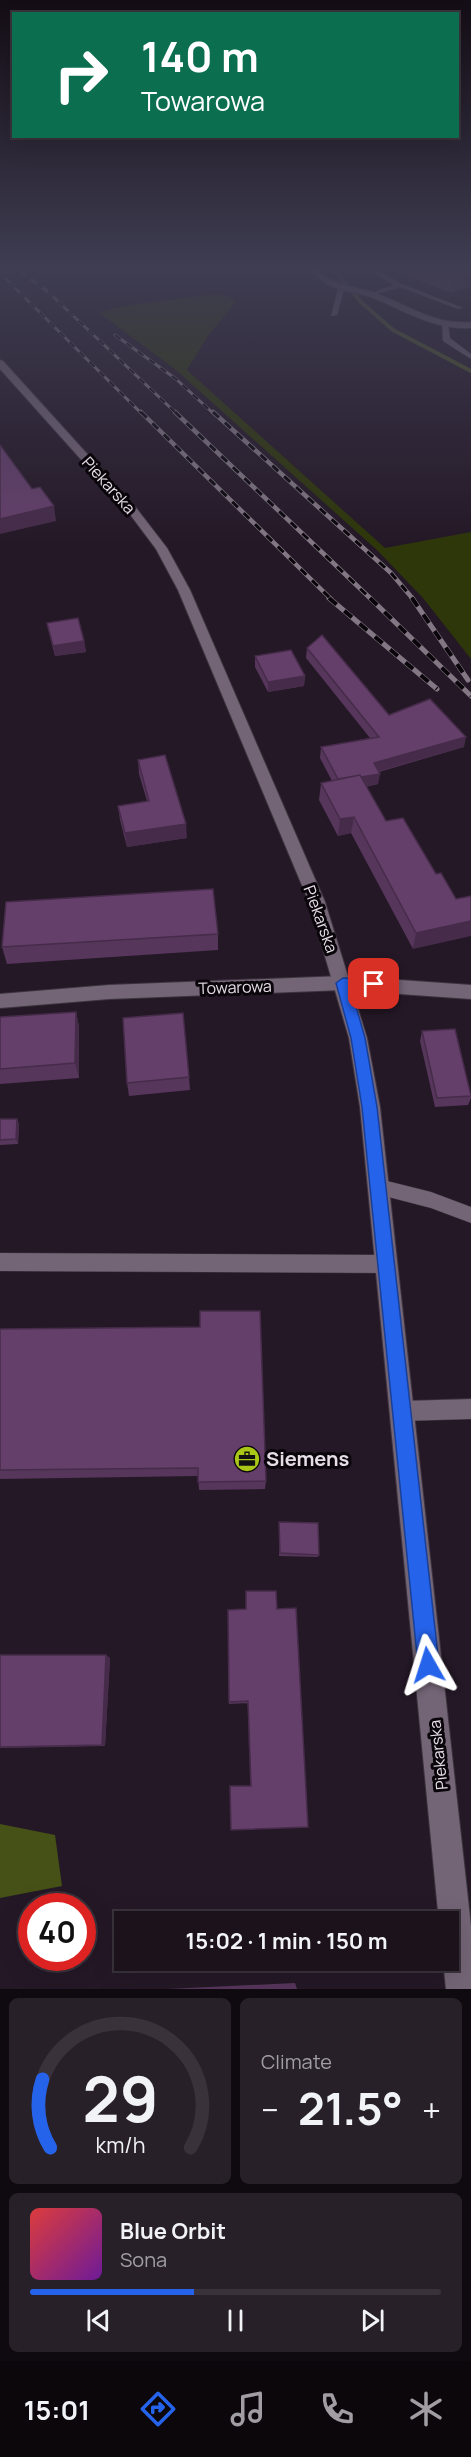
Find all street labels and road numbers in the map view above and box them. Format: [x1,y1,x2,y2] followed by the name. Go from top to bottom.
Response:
[77,452,141,518] street label: Piekarska
[299,882,343,956] street label: Piekarska
[198,975,272,999] street label: Towarowa
[423,1719,453,1791] street label: Piekarska

